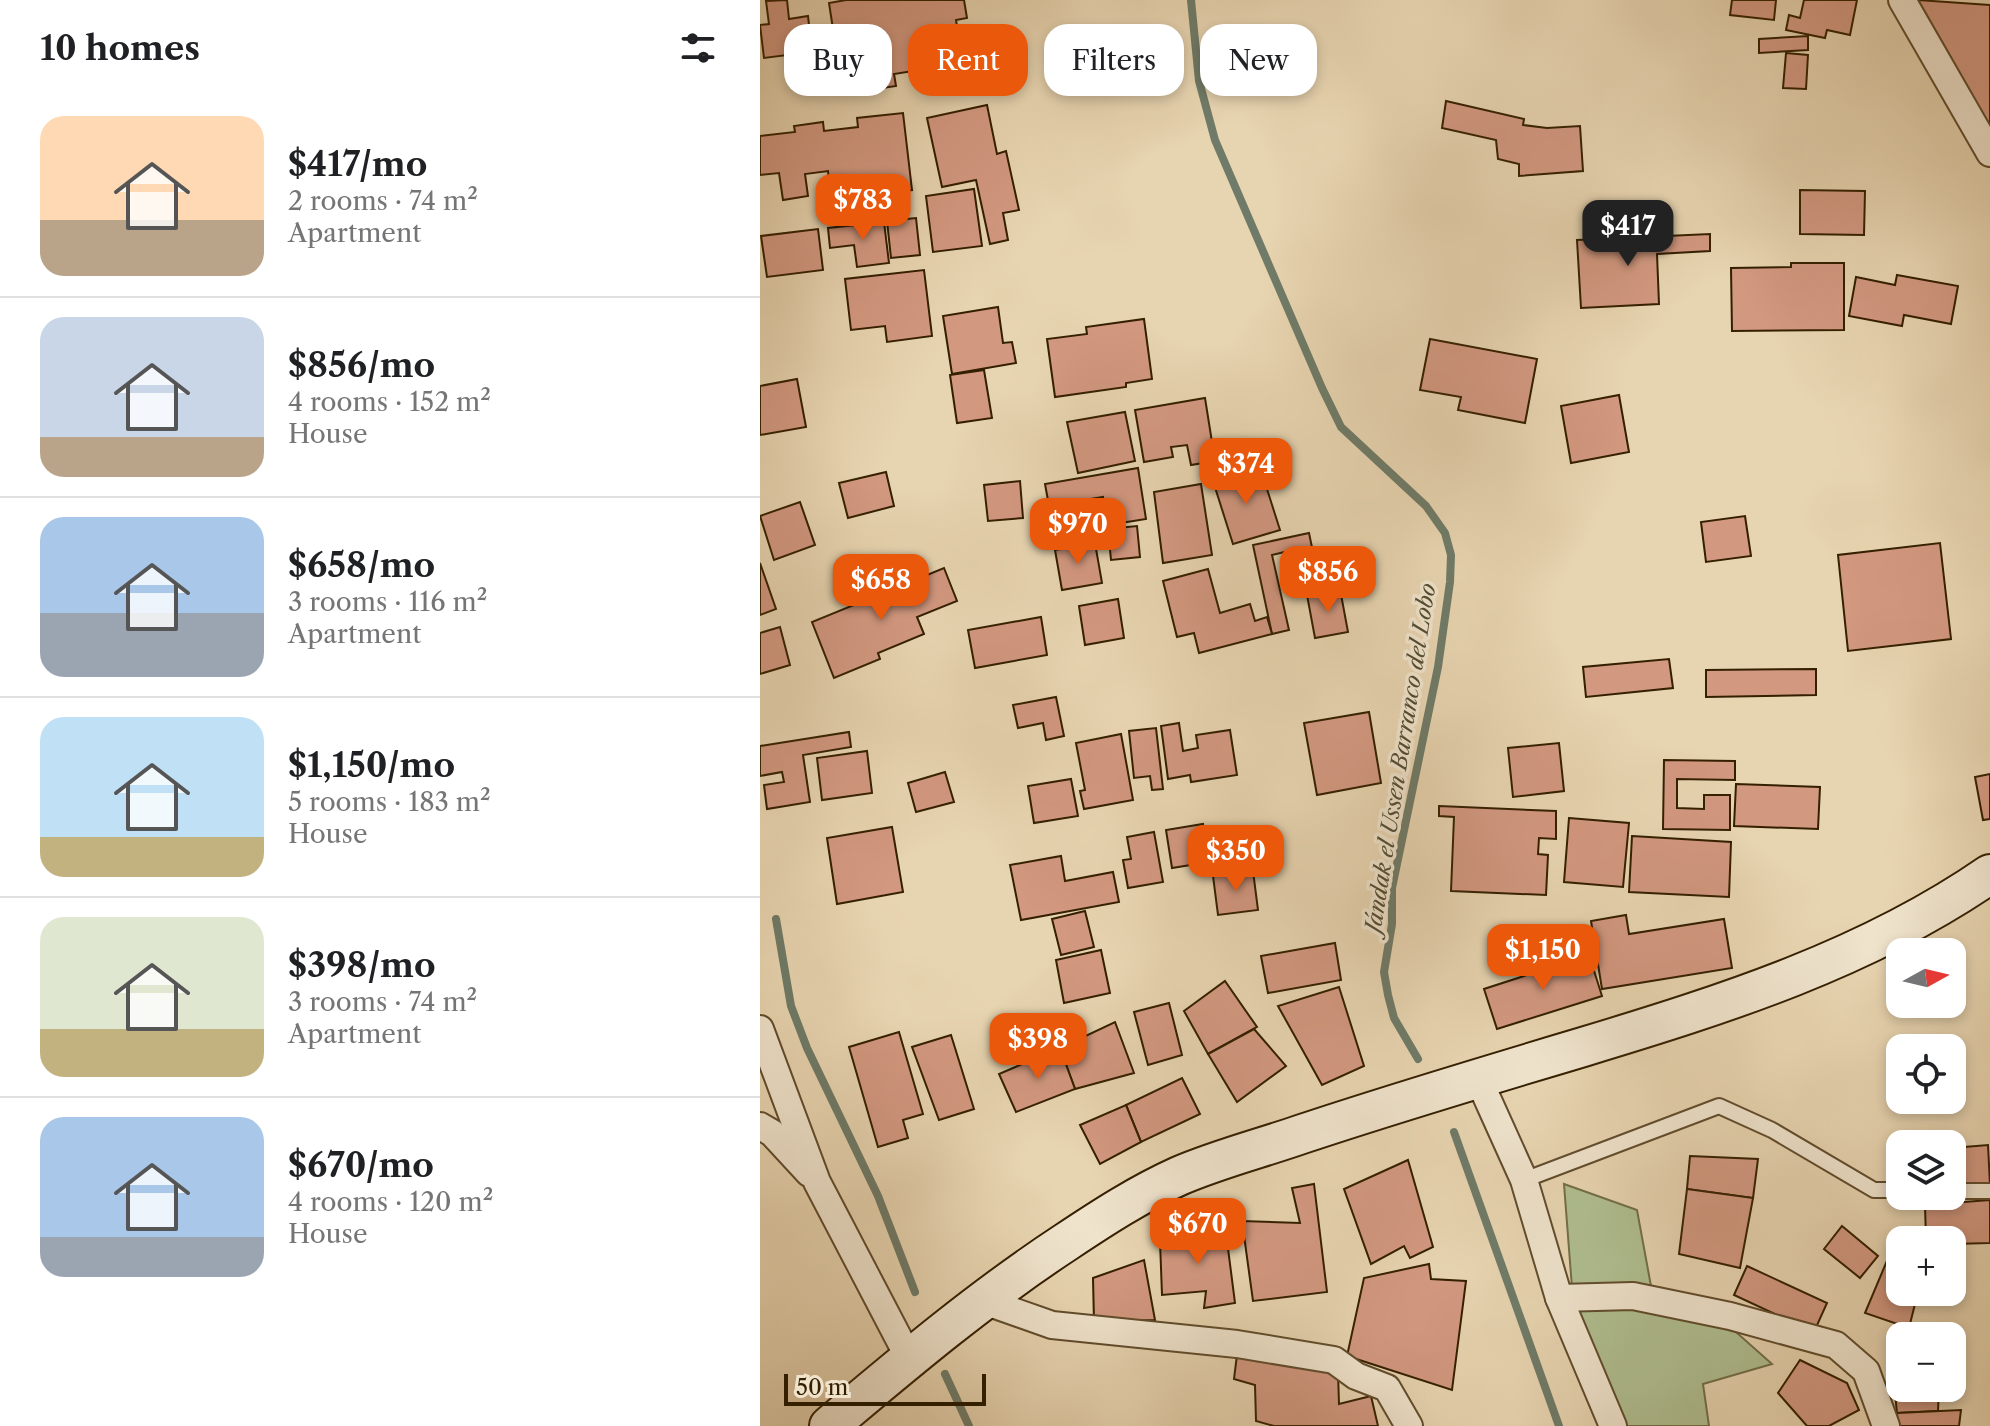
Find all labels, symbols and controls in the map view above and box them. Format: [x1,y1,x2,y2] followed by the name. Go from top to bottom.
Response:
[784,24,892,96] chip: Buy
[908,24,1028,96] chip: Rent
[1044,24,1184,96] chip: Filters
[1200,24,1317,96] chip: New
[676,26,720,70] icon: filters
[40,27,200,69] text: 10 homes
[288,143,427,185] text: $417/mo
[104,148,200,244] icon: home
[816,174,910,242] pin: $783
[834,184,892,216] text: $783
[288,185,478,217] text: 2 rooms · 74 m²
[1581,200,1675,268] pin: $417
[1600,210,1656,242] text: $417
[288,217,421,249] text: Apartment
[288,344,435,386] text: $856/mo
[104,349,200,445] icon: home
[288,386,491,418] text: 4 rooms · 152 m²
[288,418,368,450] text: House
[1199,438,1293,506] pin: $374
[1217,448,1275,480] text: $374
[1031,498,1125,566] pin: $970
[1048,508,1108,540] text: $970
[288,544,435,586] text: $658/mo
[1281,546,1375,614] pin: $856
[104,549,200,645] icon: home
[834,554,928,622] pin: $658
[1298,556,1358,588] text: $856
[851,564,911,596] text: $658
[1359,581,1441,941] water label: Jándak el Ussen Barranco del Lobo
[288,586,487,618] text: 3 rooms · 116 m²
[288,618,421,650] text: Apartment
[288,744,455,786] text: $1,150/mo
[104,749,200,845] icon: home
[288,786,491,818] text: 5 rooms · 183 m²
[288,818,368,850] text: House
[1189,825,1283,893] pin: $350
[1206,835,1266,867] text: $350
[1478,924,1608,992] pin: $1,150
[1505,934,1581,966] text: $1,150
[1886,938,1966,1018] north arrow
[1886,938,1966,1402] map controls
[288,944,436,986] text: $398/mo
[104,949,200,1045] icon: home
[288,986,477,1018] text: 3 rooms · 74 m²
[991,1013,1085,1081] pin: $398
[288,1018,421,1050] text: Apartment
[1008,1023,1068,1055] text: $398
[1886,1034,1966,1114] button: locate
[1886,1130,1966,1210] button: layers
[288,1144,434,1186] text: $670/mo
[104,1149,200,1245] icon: home
[288,1186,493,1218] text: 4 rooms · 120 m²
[1151,1198,1245,1266] pin: $670
[1168,1208,1228,1240] text: $670
[288,1218,368,1250] text: House
[1886,1226,1966,1306] button: +
[1886,1322,1966,1402] button: −
[784,1370,986,1406] scale bar
[796,1374,848,1401] text: 50 m

